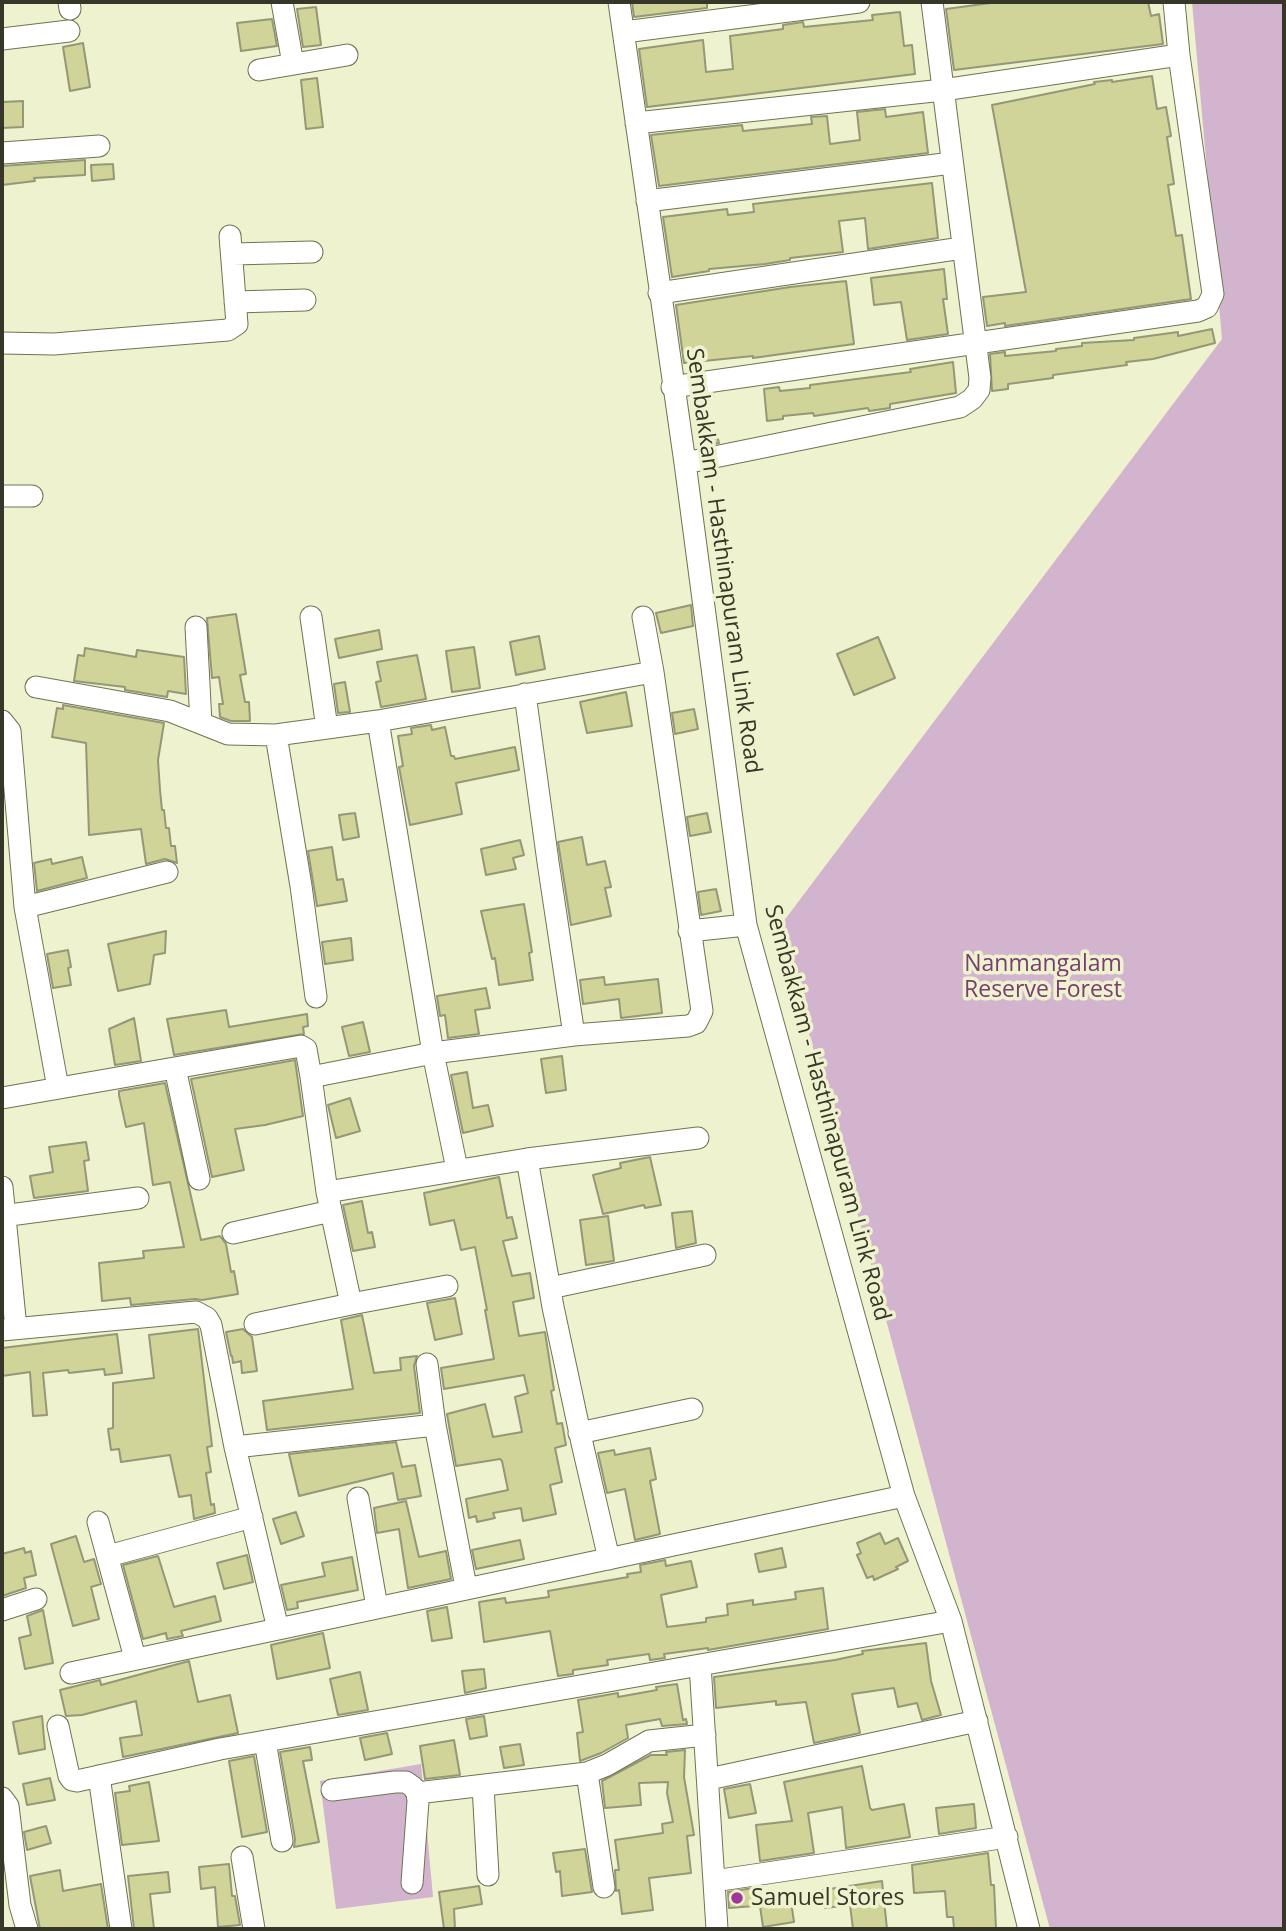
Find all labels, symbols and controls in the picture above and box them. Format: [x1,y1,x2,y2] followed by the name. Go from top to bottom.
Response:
[679,346,767,776] street label: Sembakkam - Hasthinapuram Link Road
[758,902,896,1324] street label: Sembakkam - Hasthinapuram Link Road
[964,950,1122,1004] park label: Nanmangalam Reserve Forest
[751,1884,904,1912] place label: Samuel Stores
[729,1890,745,1906] marker: Samuel Stores

